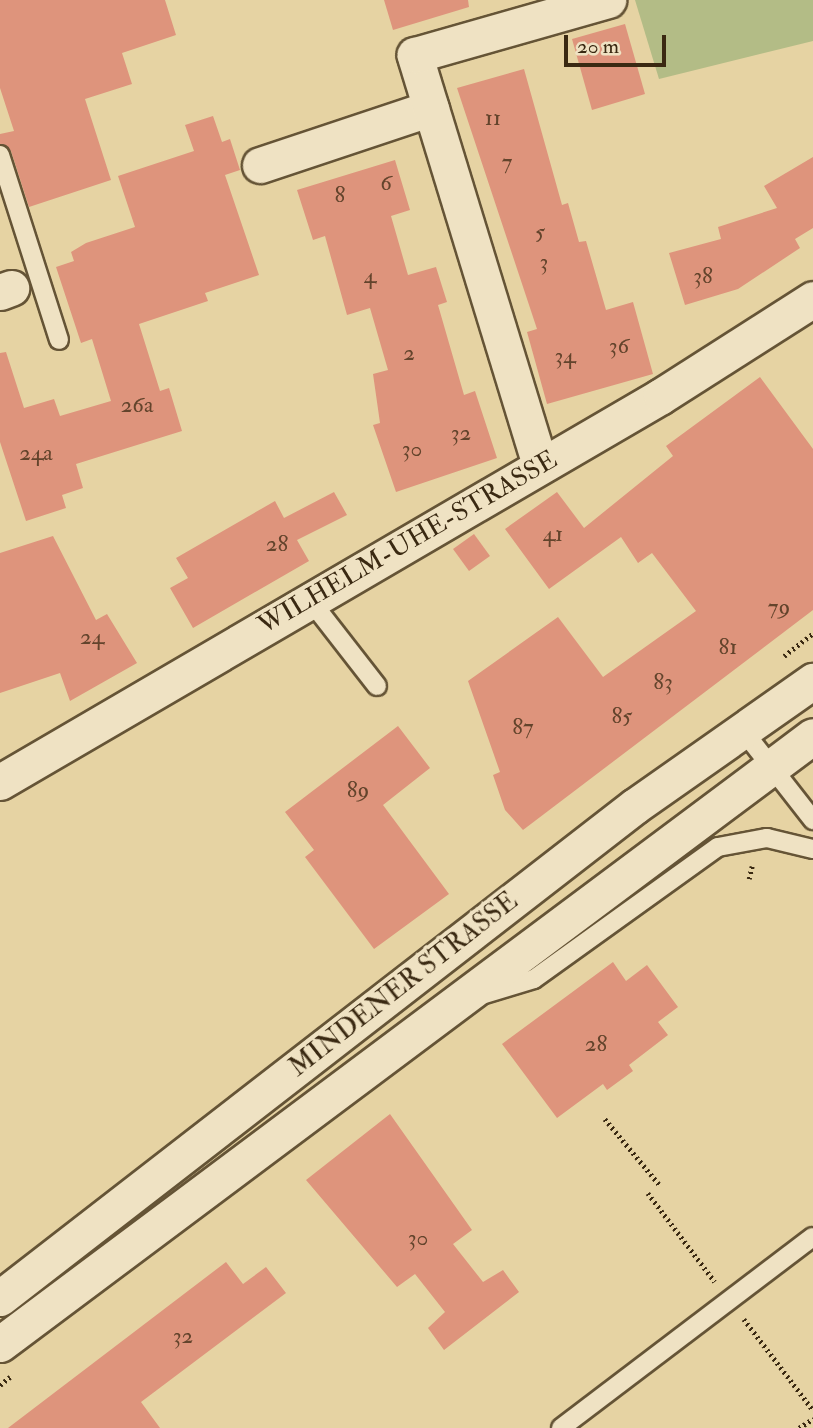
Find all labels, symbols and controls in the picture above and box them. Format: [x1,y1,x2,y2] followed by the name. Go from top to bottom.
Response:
[568,21,670,65] scale bar
[577,33,619,60] text: 20 m
[485,104,501,132] house number: 11
[502,148,512,176] house number: 7
[380,169,392,197] house number: 6
[335,181,345,209] house number: 8
[535,218,545,246] house number: 5
[540,248,548,276] house number: 3
[364,262,376,290] house number: 4
[693,262,713,290] house number: 38
[609,332,629,360] house number: 36
[403,339,415,367] house number: 2
[554,342,576,370] house number: 34
[121,391,153,419] house number: 26a
[451,419,471,447] house number: 32
[402,435,422,463] house number: 30
[19,439,53,467] house number: 24a
[253,444,563,642] street label: WILHELM-UHE-STRASSE
[543,520,563,548] house number: 41
[266,530,288,558] house number: 28
[768,593,790,621] house number: 79
[80,623,104,651] house number: 24
[718,633,738,661] house number: 81
[653,668,673,696] house number: 83
[612,702,632,730] house number: 85
[512,713,534,741] house number: 87
[347,776,369,804] house number: 89
[284,886,524,1084] street label: MINDENER STRASSE
[585,1030,607,1058] house number: 28
[408,1224,428,1252] house number: 30
[173,1322,193,1350] house number: 32

